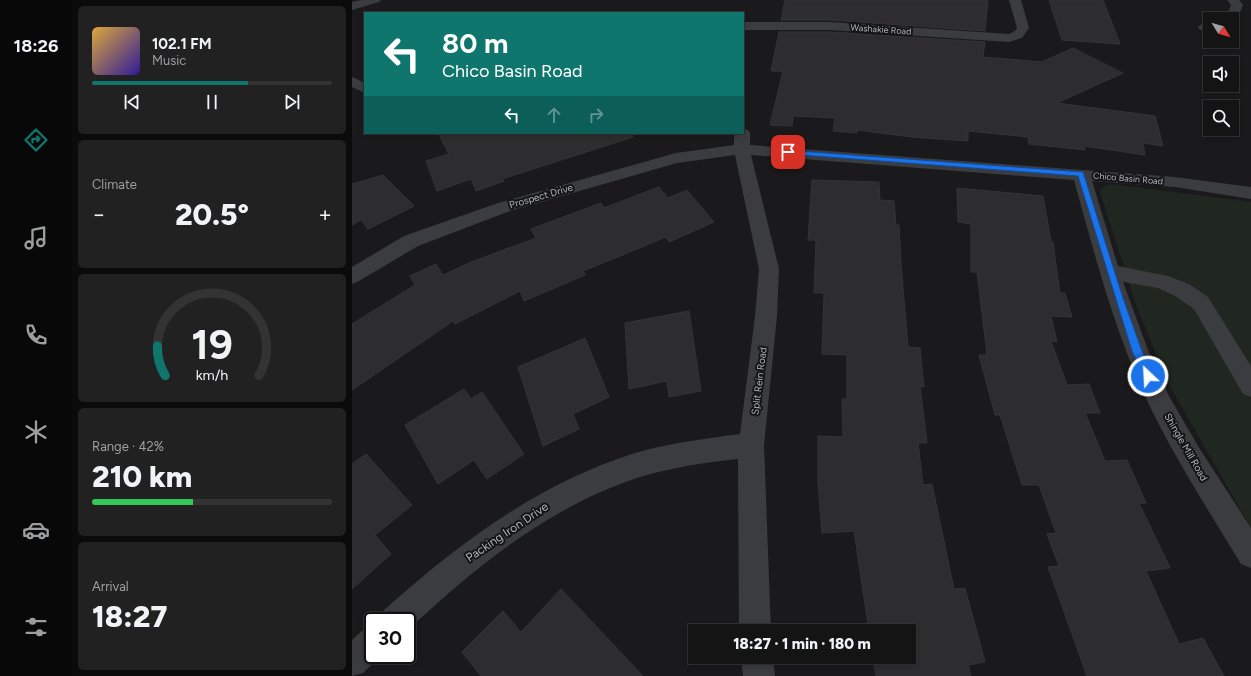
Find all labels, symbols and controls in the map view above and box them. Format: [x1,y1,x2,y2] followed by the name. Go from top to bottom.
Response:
[1203,12,1239,48] north arrow
[1203,12,1239,136] map controls
[850,21,912,37] street label: Washakie Road
[442,26,508,60] text: 80 m
[376,28,428,80] icon: left
[14,35,58,57] text: 18:26
[152,35,212,53] text: 102.1 FM
[152,53,186,68] text: Music
[1203,56,1239,92] button: sound
[442,60,583,82] text: Chico Basin Road
[121,91,143,113] icon: previous
[201,91,223,113] icon: pause
[281,91,303,113] icon: next
[1203,100,1239,136] button: search
[501,104,523,126] icon: left
[543,104,565,126] icon: ahead
[585,104,607,126] icon: right
[22,126,50,154] icon: directions
[771,135,805,169] pin
[777,141,799,163] icon: arrive
[1093,169,1163,187] street label: Chico Basin Road
[92,177,137,192] text: Climate
[508,181,575,211] street label: Prospect Drive
[175,196,249,233] text: 20.5°
[92,201,106,228] text: −
[318,201,332,228] text: +
[22,224,50,252] icon: music
[191,319,233,369] text: 19
[22,321,50,349] icon: phone
[748,346,770,416] street label: Split Rein Road
[1127,355,1169,397] position arrow
[196,366,228,384] text: km/h
[1161,411,1211,483] street label: Shingle Mill Road
[22,418,50,446] icon: climate
[92,439,164,454] text: Range · 42%
[92,458,192,495] text: 210 km
[463,499,551,565] street label: Packing Iron Drive
[22,516,50,544] icon: car
[92,579,129,594] text: Arrival
[92,598,167,635] text: 18:27
[364,612,416,664] speed limit sign: 30
[22,613,50,641] icon: filters
[733,635,871,653] text: 18:27 · 1 min · 180 m

